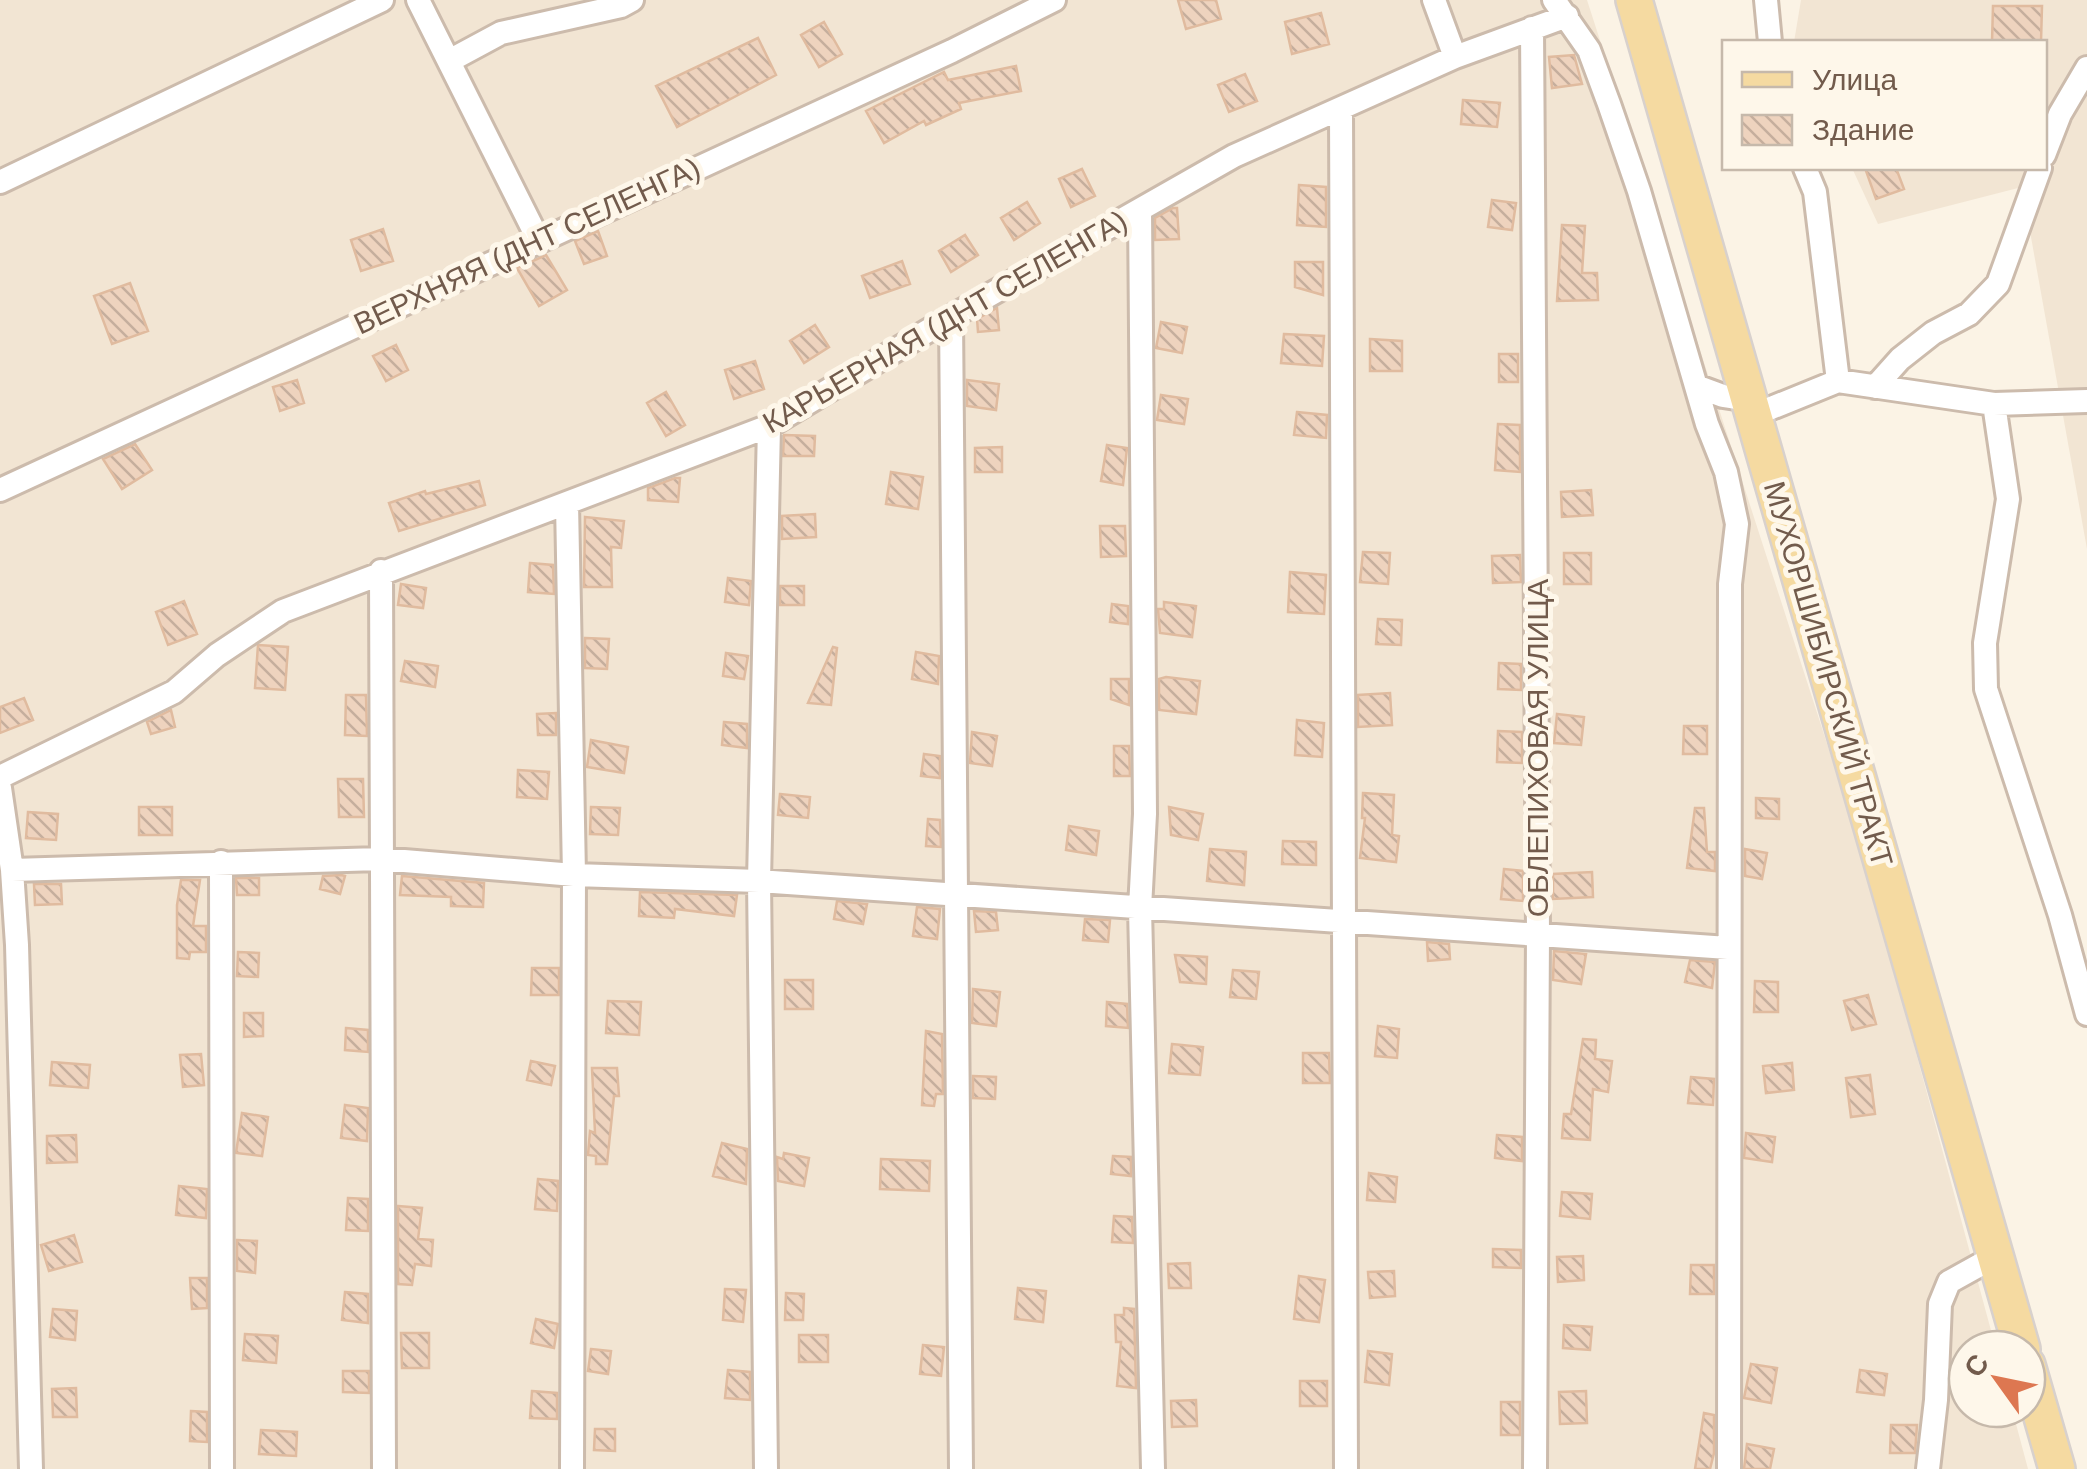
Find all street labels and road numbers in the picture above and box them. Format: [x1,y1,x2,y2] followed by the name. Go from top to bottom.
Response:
[349,151,705,340] street label: ВЕРХНЯЯ (ДНТ СЕЛЕНГА)
[757,204,1133,440] street label: КАРЬЕРНАЯ (ДНТ СЕЛЕНГА)
[1758,477,1899,870] street label: МУХОРШИБИРСКИЙ ТРАКТ
[1521,579,1554,917] street label: ОБЛЕПИХОВАЯ УЛИЦА

